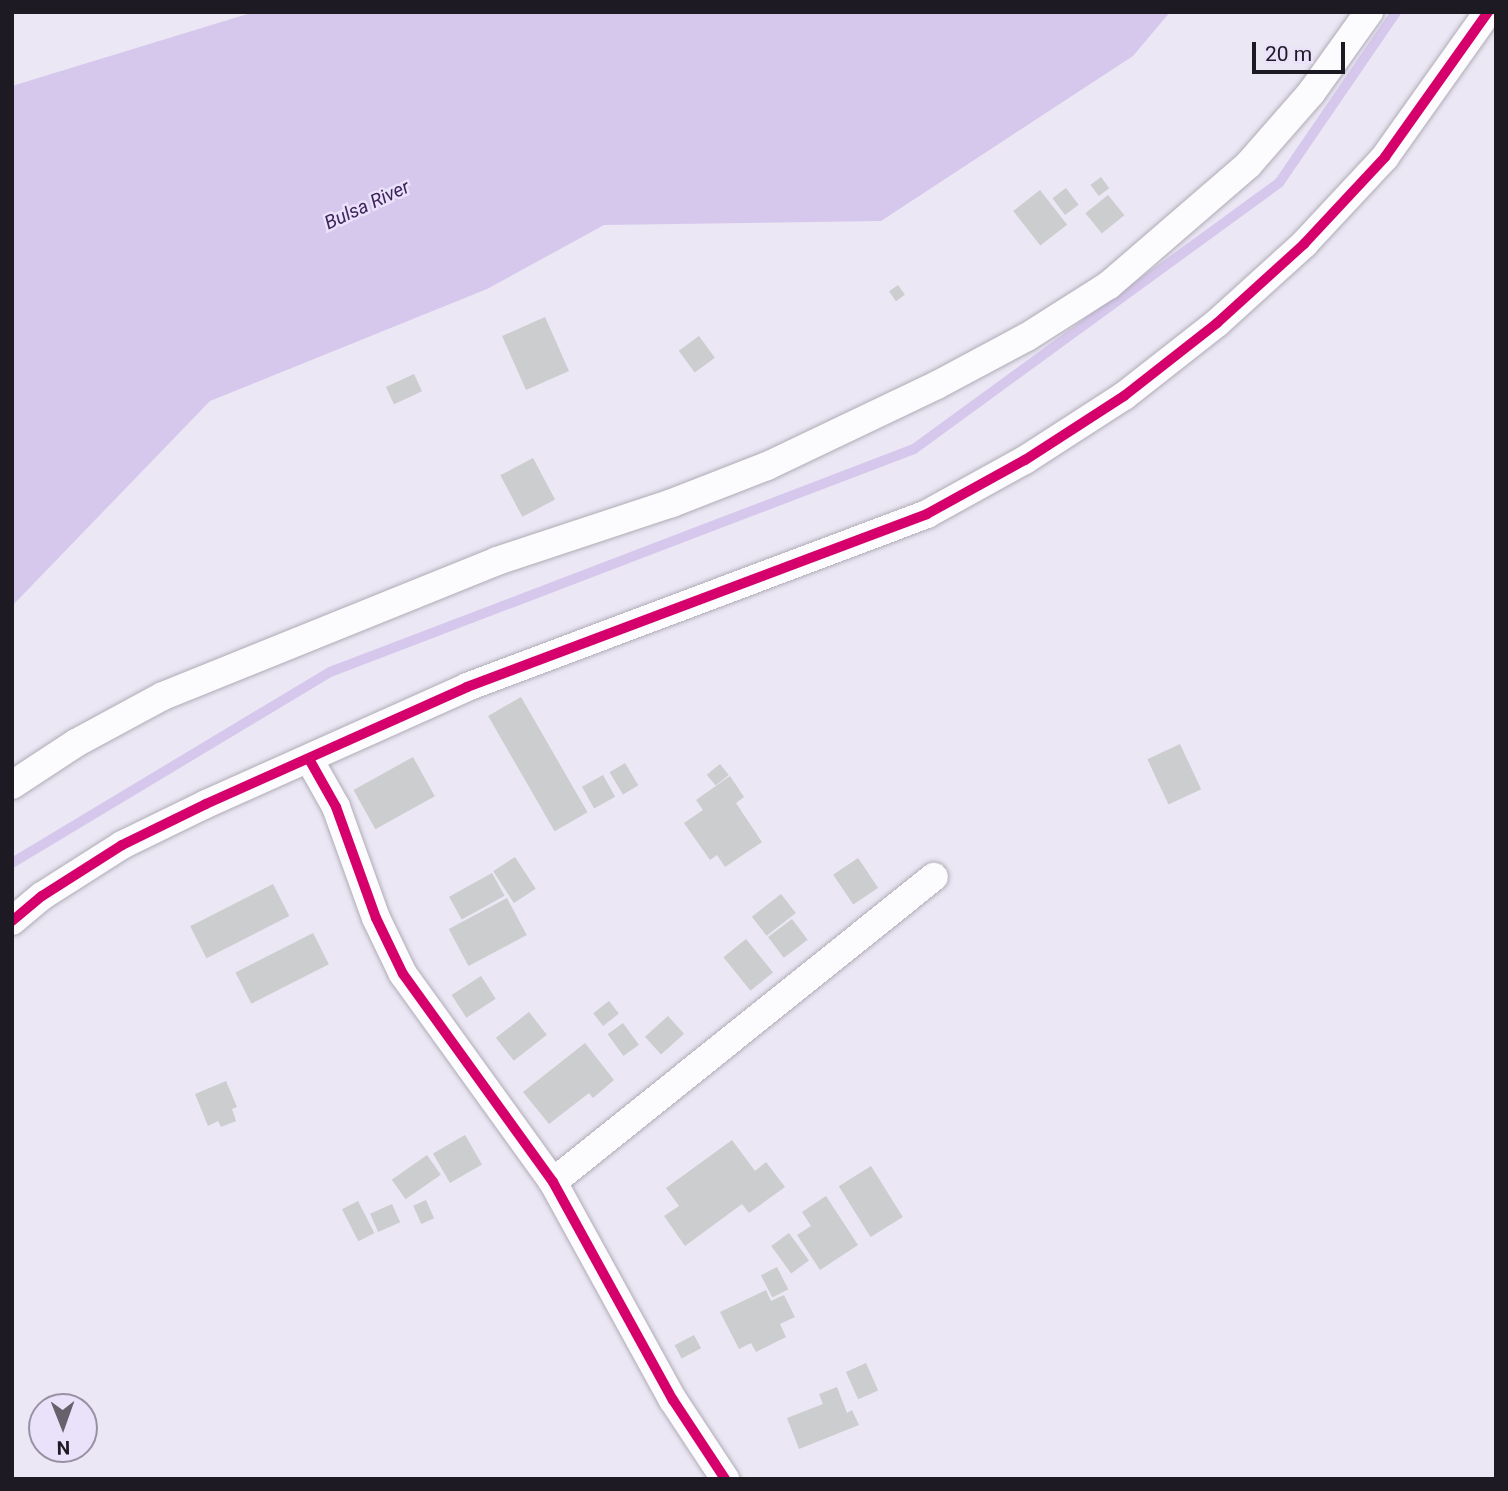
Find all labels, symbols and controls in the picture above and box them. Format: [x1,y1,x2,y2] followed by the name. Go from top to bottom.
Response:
[1256,28,1349,72] scale bar
[1265,42,1312,66] text: 20 m
[321,175,413,235] water label: Bulsa River
[28,1393,98,1463] north arrow
[56,1436,70,1459] text: N

